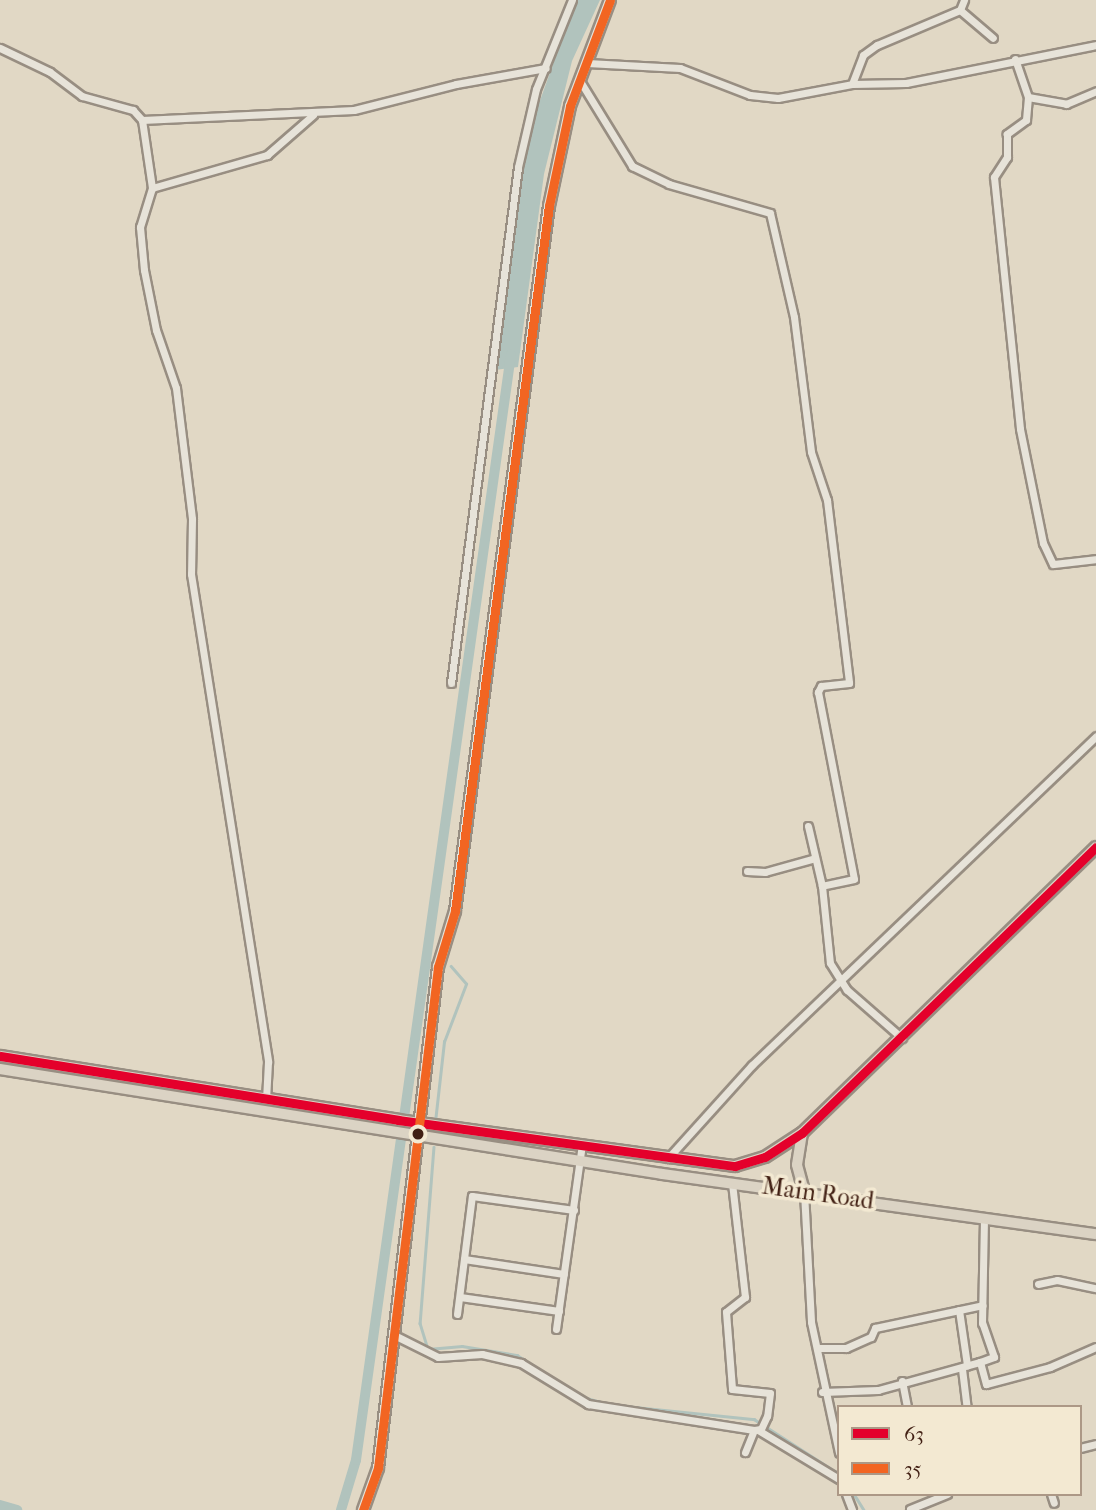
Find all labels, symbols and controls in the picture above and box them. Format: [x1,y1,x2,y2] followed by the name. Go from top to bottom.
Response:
[411,1127,425,1141] unlabelled marker
[760,1172,876,1216] street label: Main Road
[837,1405,1082,1496] legend
[904,1422,924,1446] text: 63
[904,1457,922,1481] text: 35

